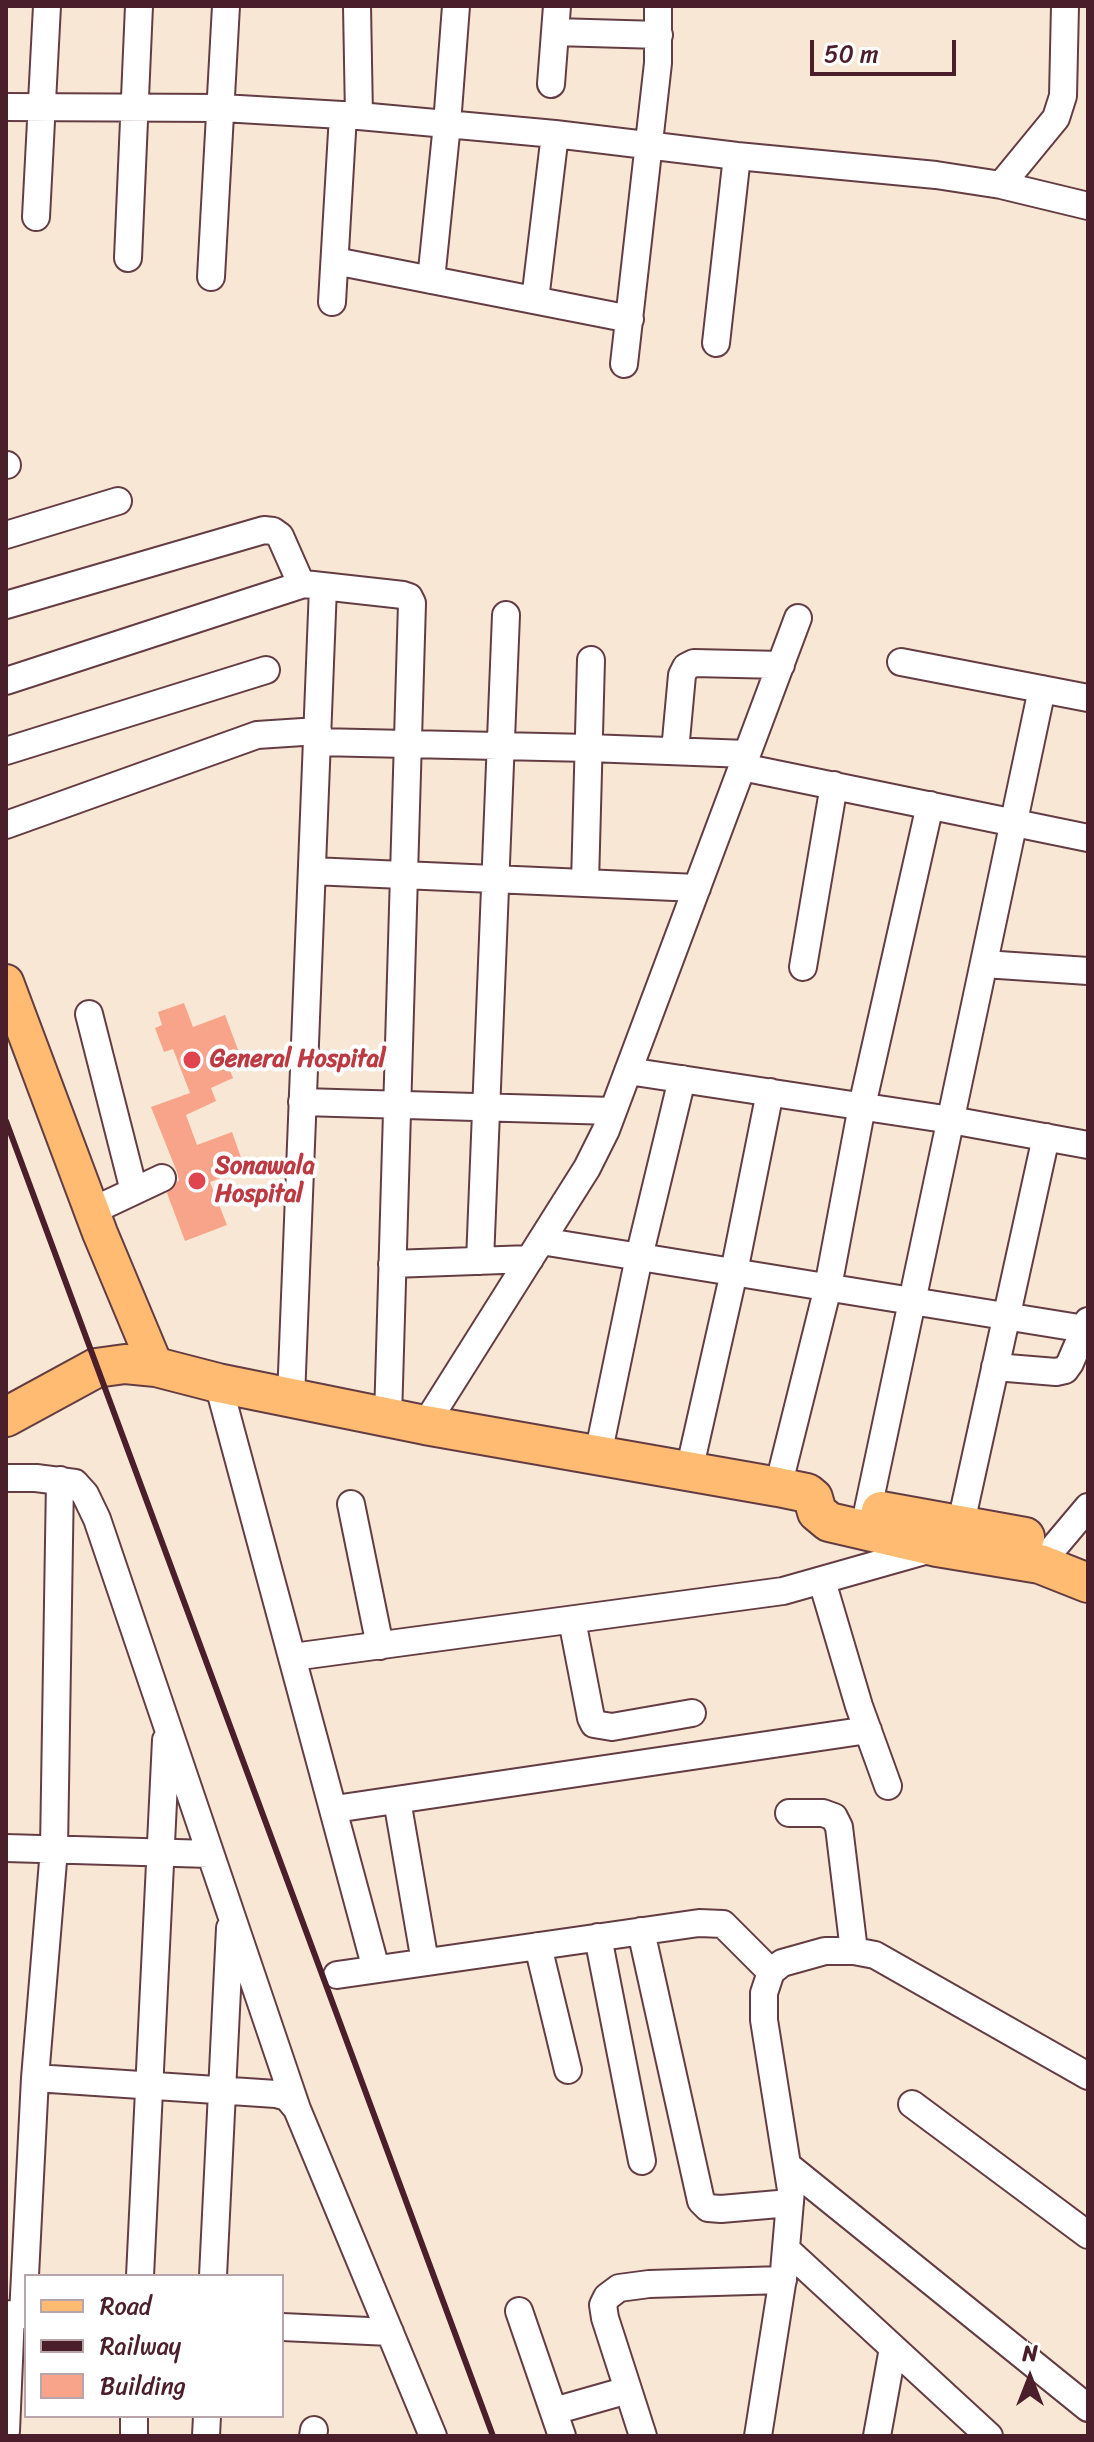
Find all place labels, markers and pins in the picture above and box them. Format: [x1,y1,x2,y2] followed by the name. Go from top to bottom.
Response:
[210,1046,386,1074] place label: General Hospital
[181,1049,203,1071] marker: General Hospital
[215,1153,315,1209] place label: Sonawala Hospital
[186,1170,208,1192] marker: Sonawala Hospital

